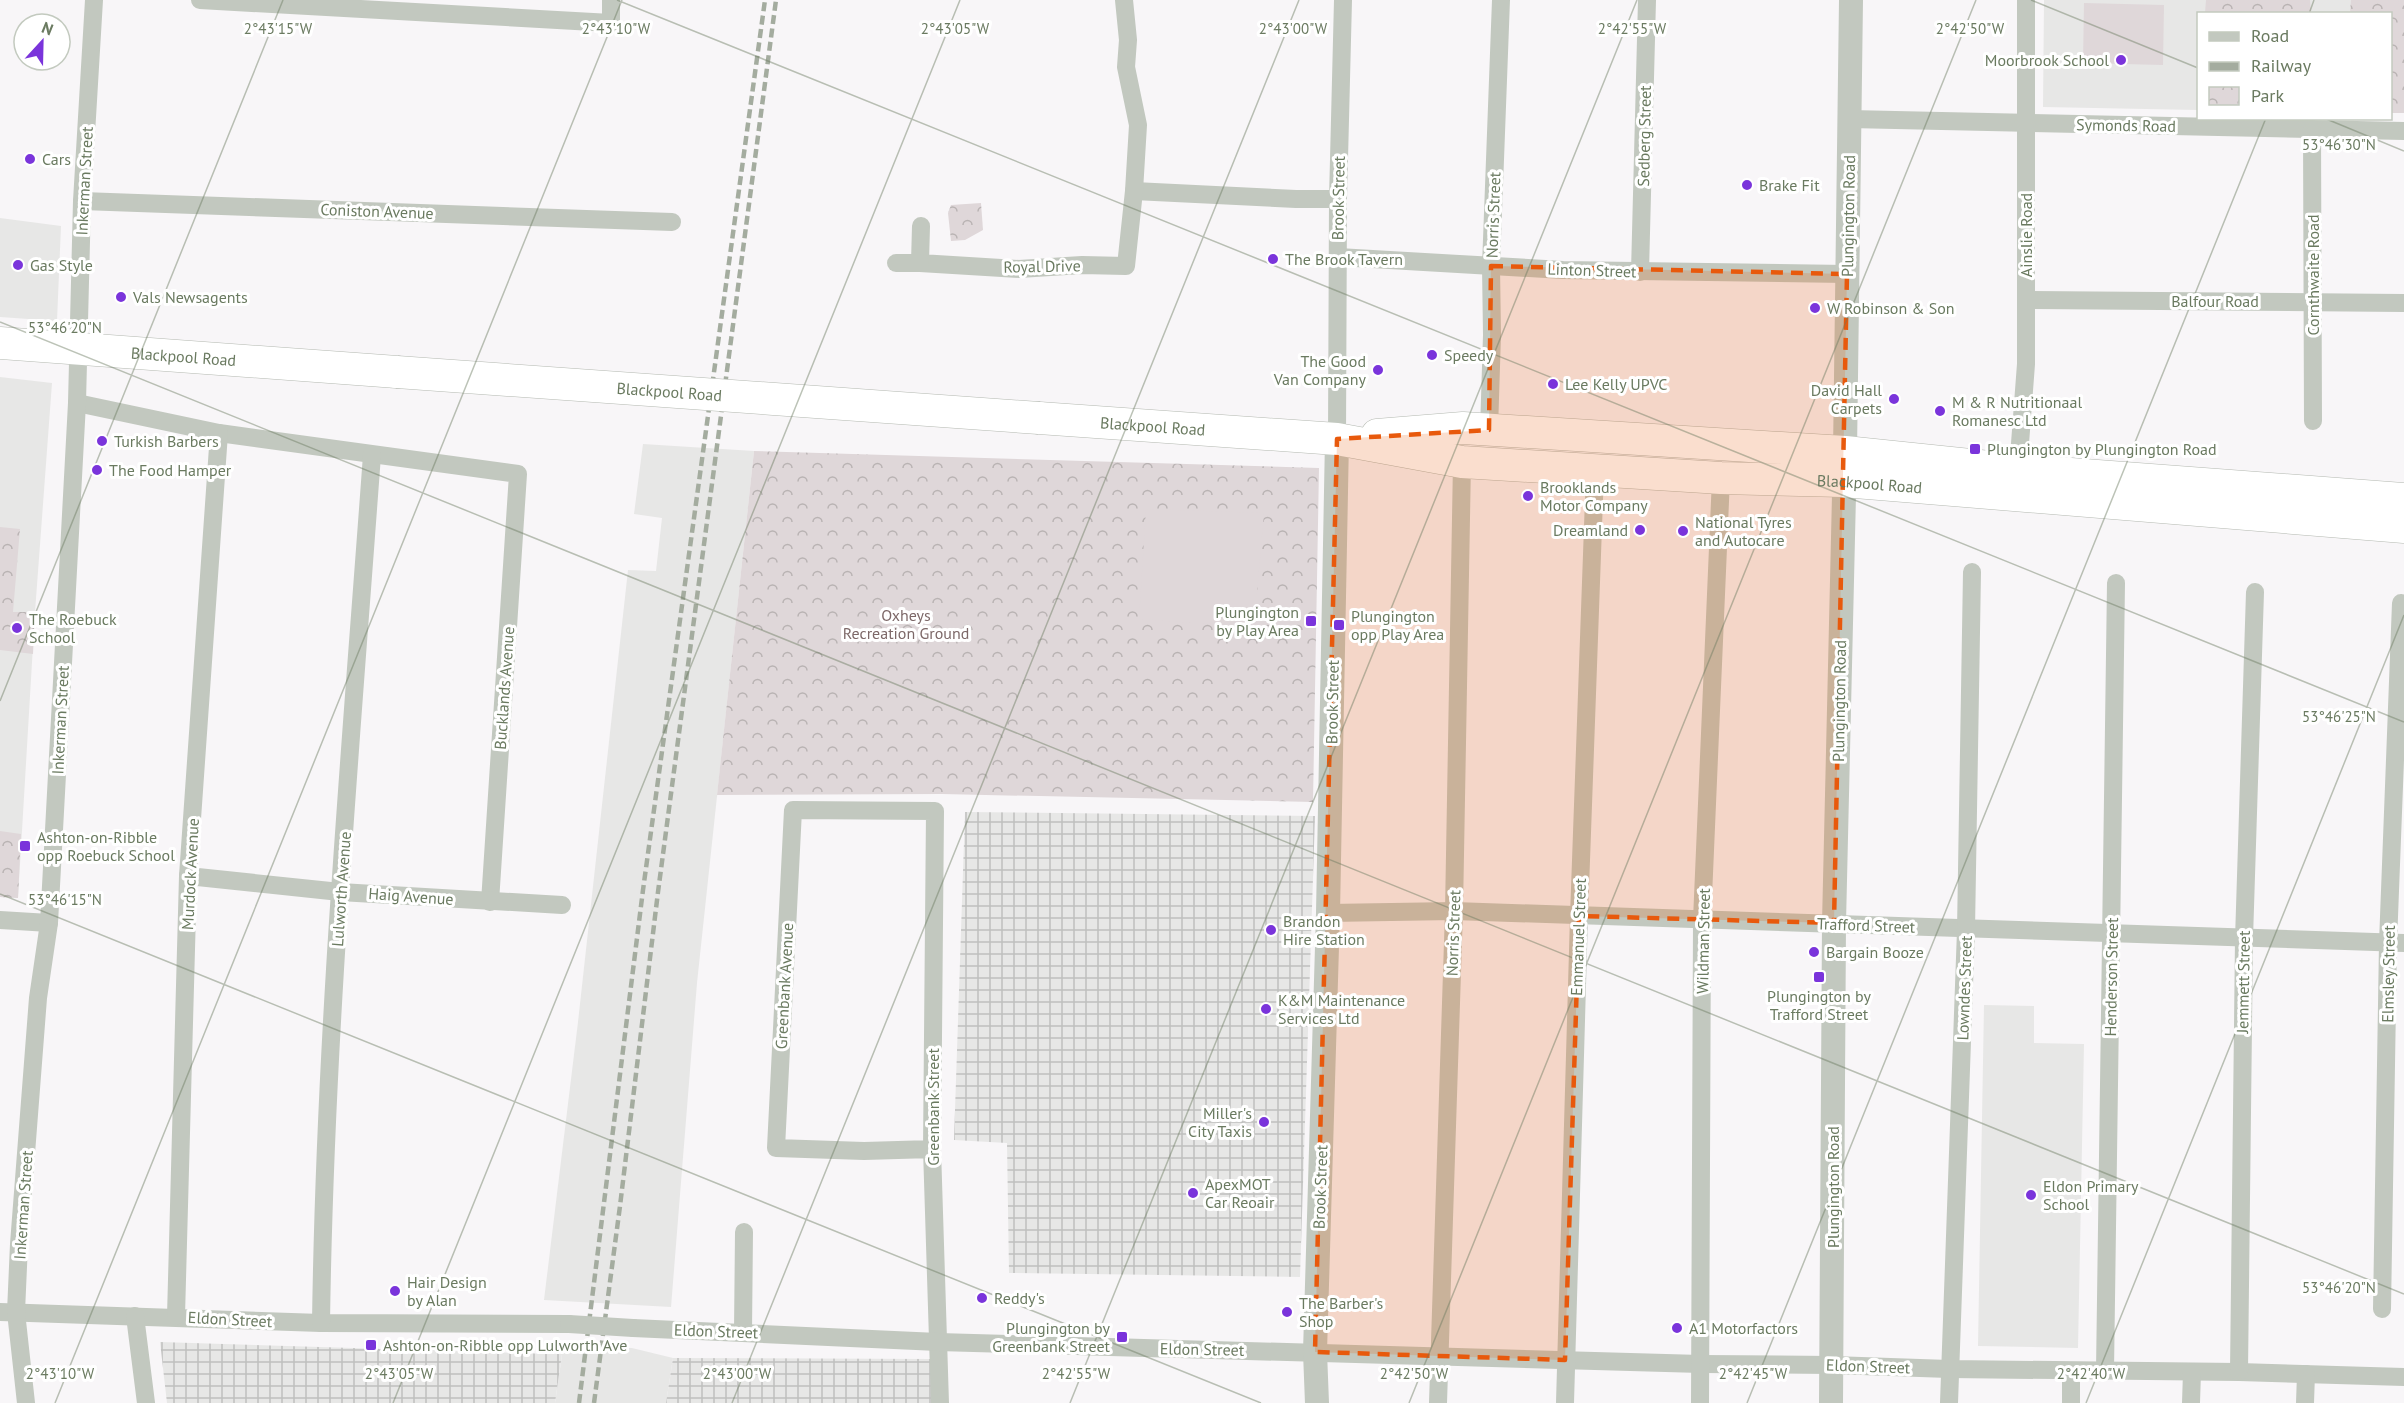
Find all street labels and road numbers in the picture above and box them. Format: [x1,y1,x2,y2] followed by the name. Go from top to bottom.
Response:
[1633,85,1655,187] street label: Sedberg Street
[2076,114,2176,136] street label: Symonds Road
[71,125,97,236] street label: Inkerman Street
[1327,155,1349,240] street label: Brook Street
[1837,155,1859,277] street label: Plungington Road
[1481,171,1505,259] street label: Norris Street
[2016,193,2036,277] street label: Ainslie Road
[320,199,434,223] street label: Coniston Avenue
[2303,214,2323,336] street label: Cornthwaite Road
[1003,255,1081,277] street label: Royal Drive
[1547,258,1637,282] street label: Linton Street
[2171,291,2259,311] street label: Balfour Road
[130,343,237,370] street label: Blackpool Road
[616,378,723,405] street label: Blackpool Road
[1099,412,1206,440] street label: Blackpool Road
[1817,470,1923,497] street label: Blackpool Road
[490,626,518,750] street label: Bucklands Avenue
[1828,640,1850,762] street label: Plungington Road
[1321,659,1343,744] street label: Brook Street
[47,664,73,775] street label: Inkerman Street
[177,818,203,930] street label: Murdock Avenue
[327,831,355,947] street label: Lulworth Avenue
[1566,877,1590,996] street label: Emmanuel Street
[368,883,454,909] street label: Haig Avenue
[1692,887,1714,994] street label: Wildman Street
[1441,889,1465,977] street label: Norris Street
[1816,913,1916,937] street label: Trafford Street
[2100,917,2122,1037] street label: Henderson Street
[771,922,797,1050] street label: Greenbank Avenue
[2377,925,2399,1023] street label: Elmsley Street
[2232,930,2254,1035] street label: Jemmett Street
[1952,935,1976,1041] street label: Lowndes Street
[923,1048,943,1166] street label: Greenbank Street
[1823,1126,1843,1248] street label: Plungington Road
[1309,1144,1331,1229] street label: Brook Street
[9,1149,37,1260] street label: Inkerman Street
[187,1307,273,1331] street label: Eldon Street
[674,1320,759,1342] street label: Eldon Street
[1160,1338,1245,1360] street label: Eldon Street
[1826,1355,1911,1377] street label: Eldon Street

